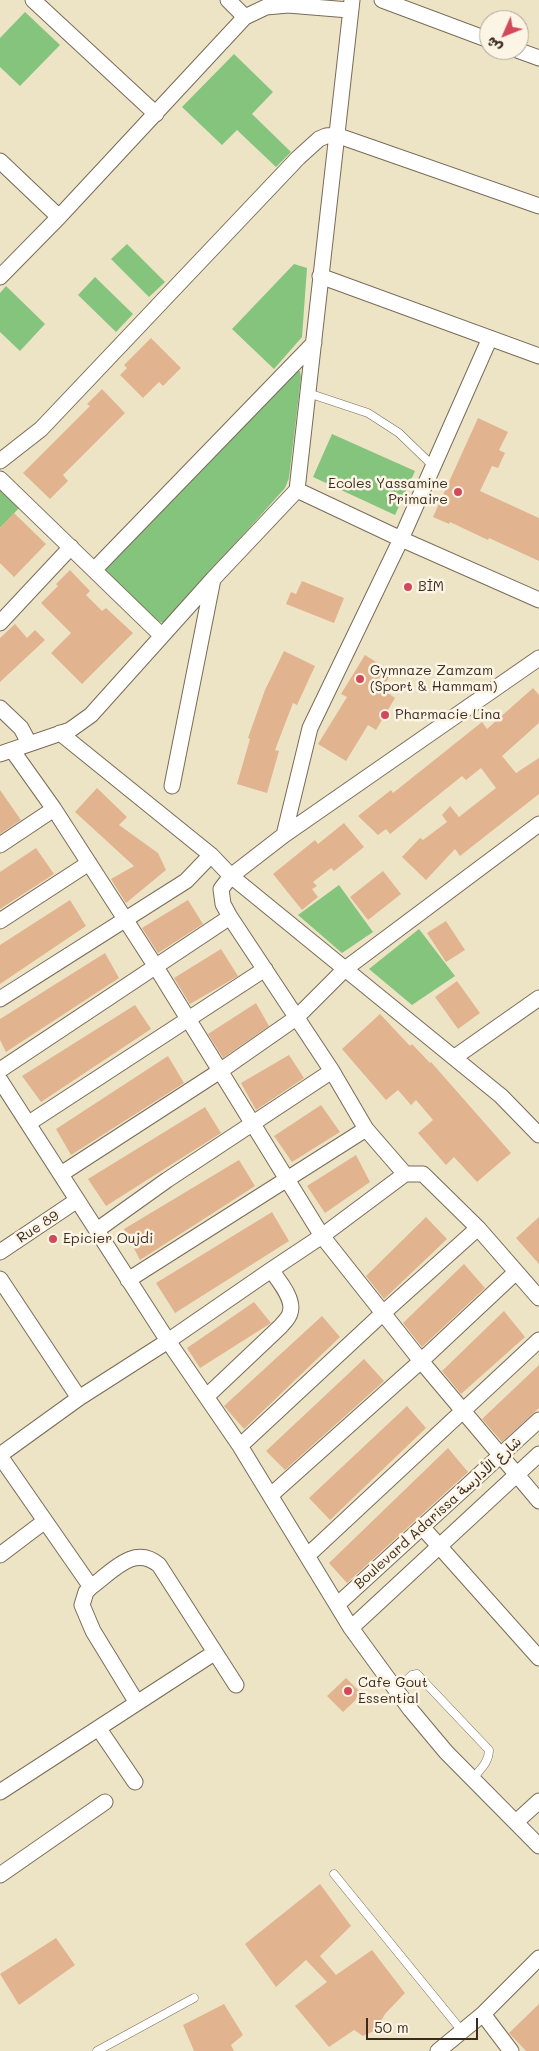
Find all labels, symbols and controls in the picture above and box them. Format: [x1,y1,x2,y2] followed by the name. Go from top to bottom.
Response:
[479,10,529,60] north arrow
[481,33,506,57] text: ش
[328,476,448,508] place label: Ecoles Yassamine Primaire
[452,486,464,498] marker: Ecoles Yassamine Primaire
[418,579,444,595] place label: BİM
[402,581,414,593] marker: BİM
[370,663,497,696] place label: Gymnaze Zamzam (Sport & Hammam)
[354,673,366,685] marker: Gymnaze Zamzam (Sport & Hammam)
[395,707,501,723] place label: Pharmacie Lina
[379,709,391,721] marker: Pharmacie Lina
[14,1207,62,1247] street label: Rue 89
[63,1231,153,1247] place label: Epicier Oujdi
[47,1233,59,1245] marker: Epicier Oujdi
[351,1433,525,1593] street label: Boulevard Adarissa شارع الأدارسة
[358,1675,428,1708] place label: Cafe Gout Essential
[342,1685,354,1697] marker: Cafe Gout Essential
[369,2008,482,2040] scale bar
[374,2017,409,2037] text: 50 m

